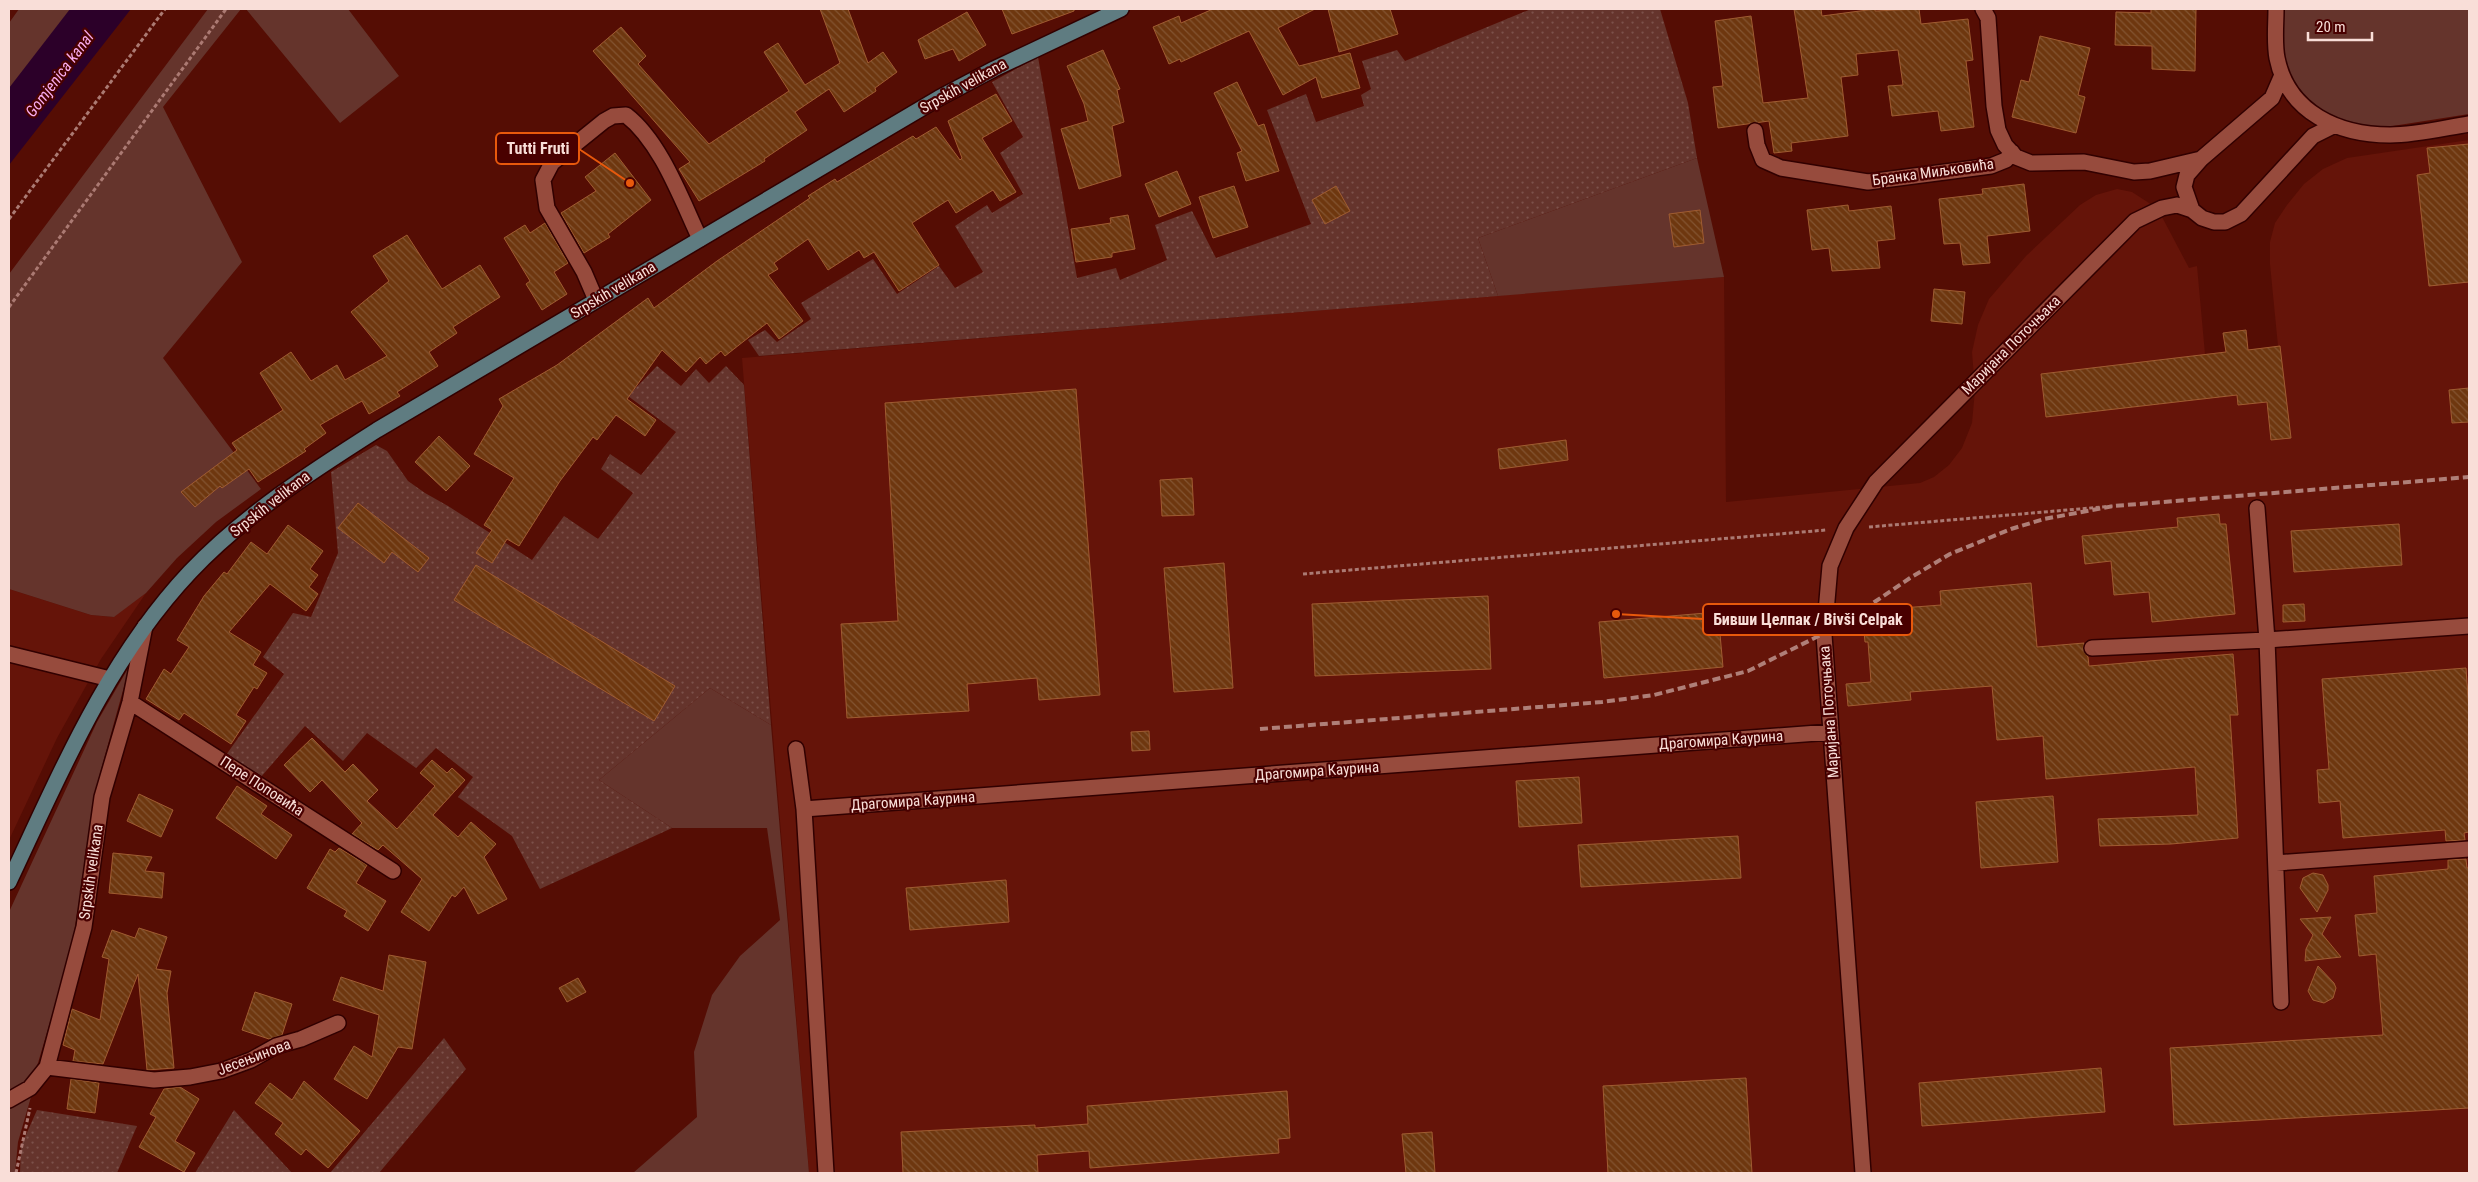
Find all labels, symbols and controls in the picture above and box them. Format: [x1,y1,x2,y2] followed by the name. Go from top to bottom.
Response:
[2308,10,2372,42] scale bar
[2316,18,2346,36] text: 20 m
[21,28,98,121] water label: Gomjenica kanal
[917,55,1009,117] street label: Srpskih velikana
[496,133,579,164] callout: Tutti Fruti
[506,139,570,158] text: Tutti Fruti
[1871,155,1995,189] street label: Бранка Миљковића
[567,258,659,322] street label: Srpskih velikana
[1958,292,2064,398] street label: Маријана Поточњака
[227,467,313,541] street label: Srpskih velikana
[1703,604,1912,635] callout: Бивши Целпак / Bivši Celpak
[1713,610,1903,629] text: Бивши Целпак / Bivši Celpak
[1815,645,1843,779] street label: Маријана Поточњака
[1658,727,1784,753] street label: Драгомира Каурина
[217,752,307,820] street label: Пере Поповића
[1254,758,1380,784] street label: Драгомира Каурина
[850,788,976,814] street label: Драгомира Каурина
[75,823,107,921] street label: Srpskih velikana
[215,1035,293,1079] street label: Јесењинова

